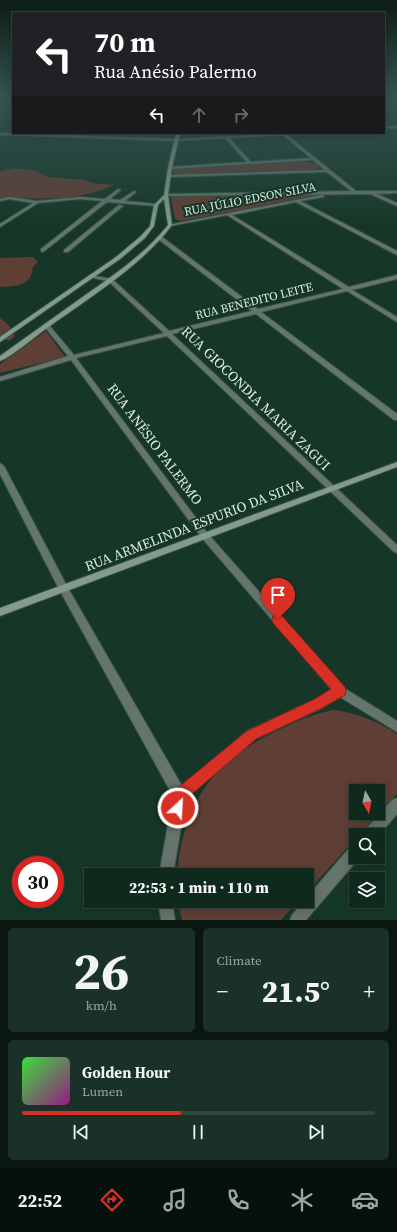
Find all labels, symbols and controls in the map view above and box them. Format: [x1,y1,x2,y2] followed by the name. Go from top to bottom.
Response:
[94,23,156,61] text: 70 m
[28,28,80,80] icon: left
[94,59,257,84] text: Rua Anésio Palermo
[146,104,168,126] icon: left
[188,104,210,126] icon: ahead
[230,104,252,126] icon: right
[183,178,317,220] street label: RUA JÚLIO EDSON SILVA
[194,279,314,323] street label: RUA BENEDITO LEITE
[177,321,335,475] street label: RUA GIOCONDIA MARIA ZAGUI
[103,379,207,509] street label: RUA ANÉSIO PALERMO
[82,474,307,576] street label: RUA ARMELINDA ESPURIO DA SILVA
[261,578,295,619] pin
[267,584,289,606] icon: arrive
[349,784,385,820] north arrow
[349,784,385,908] map controls
[157,787,199,829] position arrow
[349,828,385,864] button: search
[12,856,64,908] speed limit sign: 30
[349,872,385,908] button: layers
[129,877,269,898] text: 22:53 · 1 min · 110 m
[73,935,129,1006] text: 26
[217,952,262,969] text: Climate
[262,971,330,1012] text: 21.5°
[217,976,228,1006] text: −
[363,976,375,1006] text: +
[86,997,117,1014] text: km/h
[82,1062,170,1083] text: Golden Hour
[82,1083,123,1100] text: Lumen
[70,1121,92,1143] icon: previous
[187,1121,209,1143] icon: pause
[305,1121,327,1143] icon: next
[98,1186,126,1214] icon: directions
[161,1186,189,1214] icon: music
[224,1186,252,1214] icon: phone
[288,1186,316,1214] icon: climate
[351,1186,379,1214] icon: car
[18,1188,62,1213] text: 22:52

